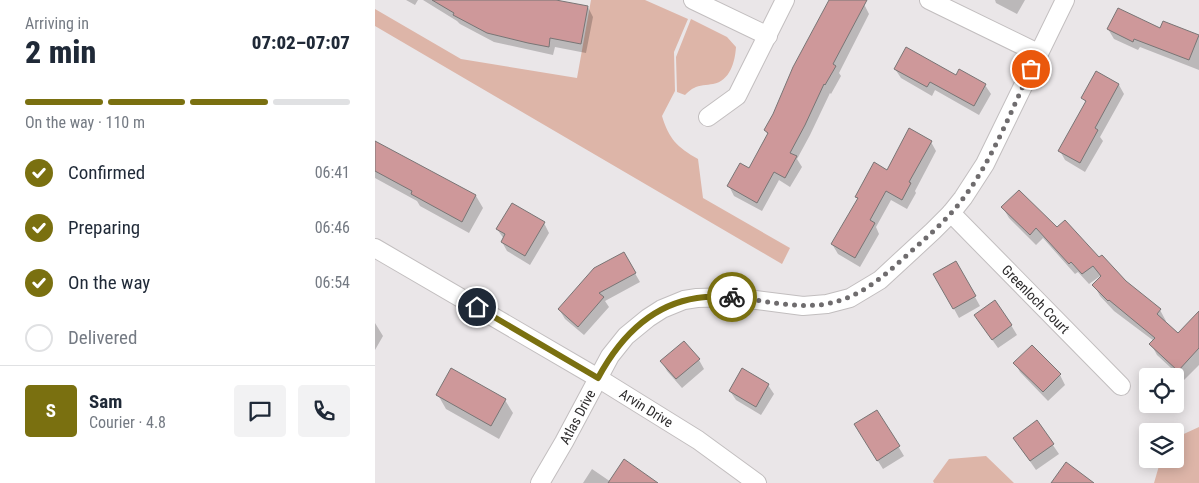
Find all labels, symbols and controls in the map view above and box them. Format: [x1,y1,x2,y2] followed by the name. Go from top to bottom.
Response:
[25,14,89,33] text: Arriving in
[252,31,350,54] text: 07:02–07:07
[25,33,96,71] text: 2 min
[1010,48,1052,90] pin
[1017,55,1045,83] icon: bag
[25,113,145,132] text: On the way · 110 m
[25,159,53,187] icon: check
[68,161,145,184] text: Confirmed
[315,163,350,182] text: 06:41
[25,214,53,242] icon: check
[68,216,140,239] text: Preparing
[315,218,350,237] text: 06:46
[999,262,1073,337] street label: Greenloch Court
[25,269,53,297] icon: check
[68,271,150,294] text: On the way
[707,272,757,322] courier
[315,273,350,292] text: 06:54
[718,283,746,311] icon: bike
[456,286,498,328] pin
[463,293,491,321] icon: home
[68,326,137,349] text: Delivered
[1139,368,1184,468] map controls
[1139,368,1184,413] button: locate
[234,385,286,437] button: chat
[298,385,350,437] button: phone
[617,385,676,431] street label: Arvin Drive
[556,386,599,447] street label: Atlas Drive
[89,390,122,413] text: Sam
[46,399,56,422] text: S
[89,413,166,432] text: Courier · 4.8
[1139,423,1184,468] button: layers

